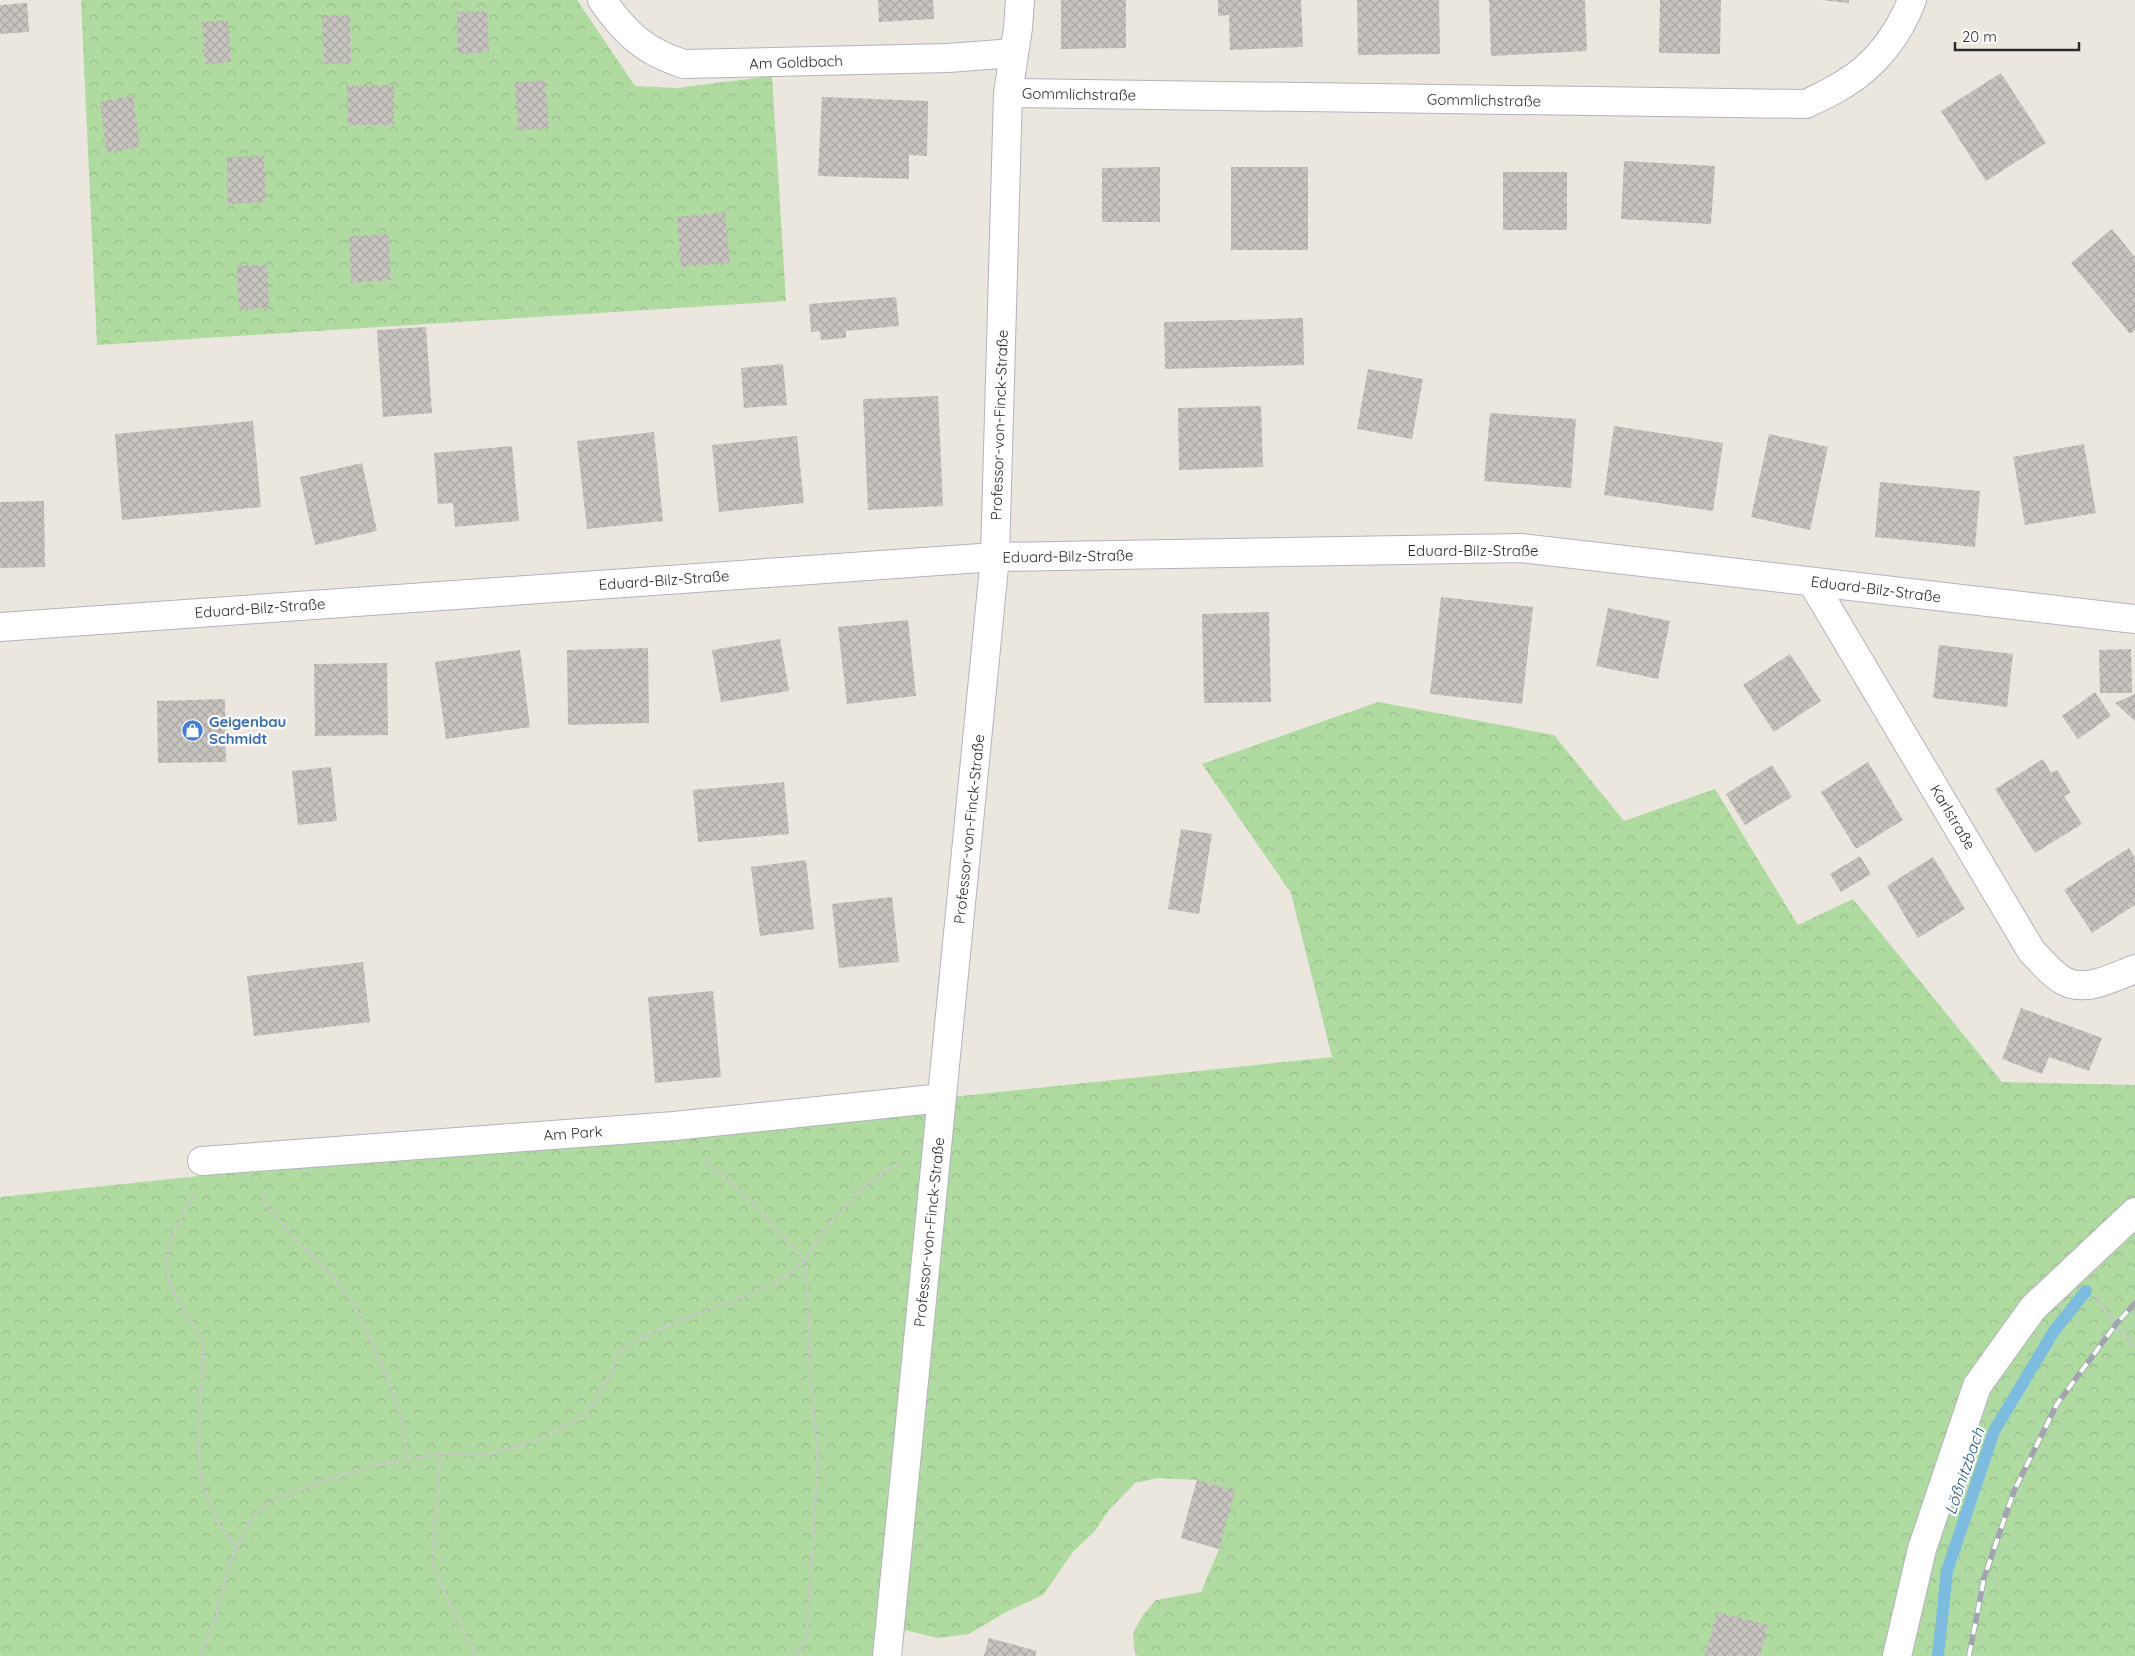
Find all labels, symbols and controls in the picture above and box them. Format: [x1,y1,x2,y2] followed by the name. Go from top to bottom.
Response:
[1955,20,2079,52] scale bar
[1962,27,1997,46] text: 20 m
[749,51,843,73] street label: Am Goldbach
[1022,84,1136,104] street label: Gommlichstraße
[1427,90,1541,110] street label: Gommlichstraße
[986,329,1012,521] street label: Professor-von-Finck-Straße
[1407,541,1539,560] street label: Eduard-Bilz-Straße
[1002,545,1134,567] street label: Eduard-Bilz-Straße
[598,566,730,594] street label: Eduard-Bilz-Straße
[1810,572,1942,606] street label: Eduard-Bilz-Straße
[194,594,326,622] street label: Eduard-Bilz-Straße
[209,712,286,748] place label: Geigenbau Schmidt
[181,718,205,742] shop icon: Geigenbau Schmidt
[950,733,988,925] street label: Professor-von-Finck-Straße
[1926,781,1980,853] street label: Karlstraße
[543,1121,603,1145] street label: Am Park
[910,1136,948,1328] street label: Professor-von-Finck-Straße
[1940,1424,1988,1517] water label: Lößnitzbach

